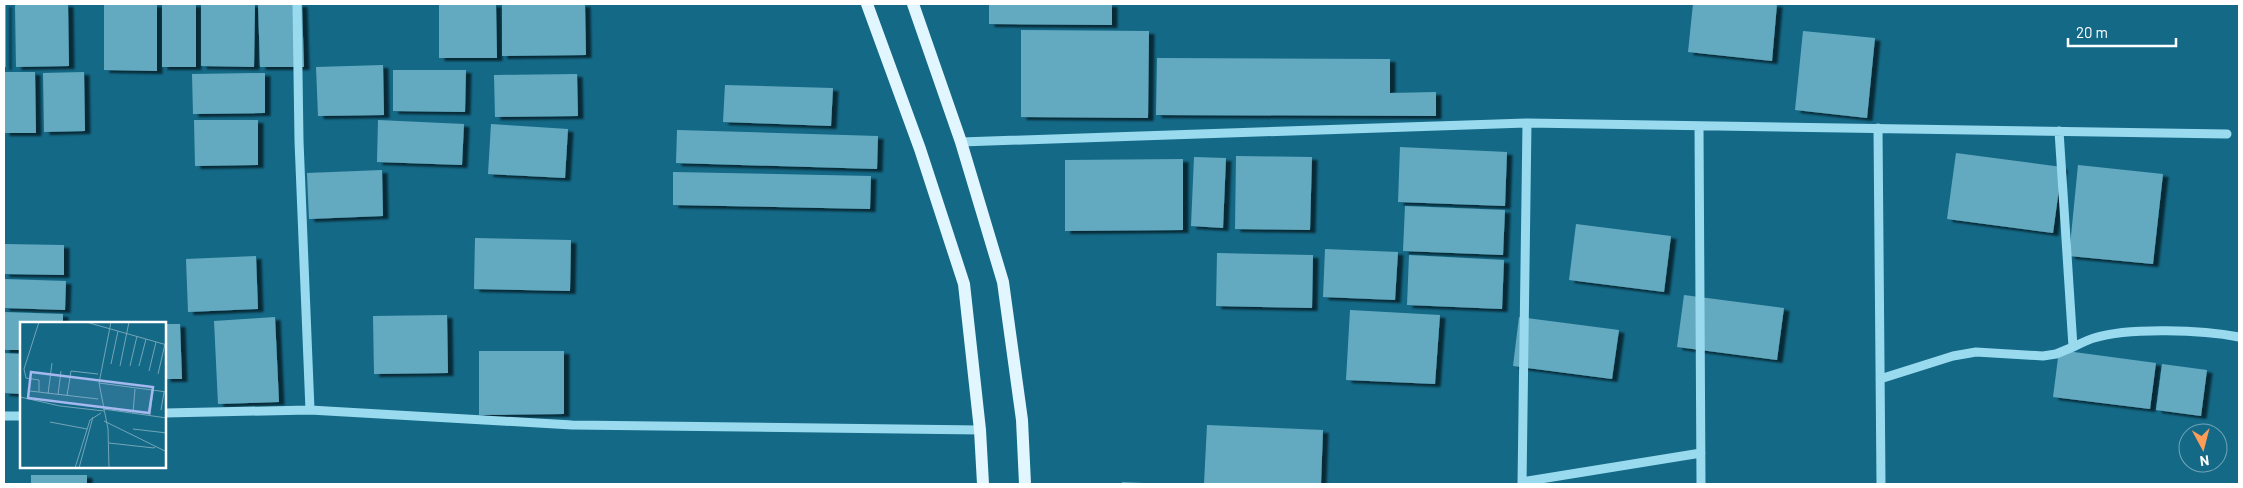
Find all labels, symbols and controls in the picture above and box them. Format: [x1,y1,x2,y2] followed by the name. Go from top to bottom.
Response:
[2068,15,2176,47] scale bar
[2076,23,2108,41] text: 20 m
[20,322,166,468] inset map
[2178,423,2228,473] north arrow
[2199,452,2210,470] text: N

